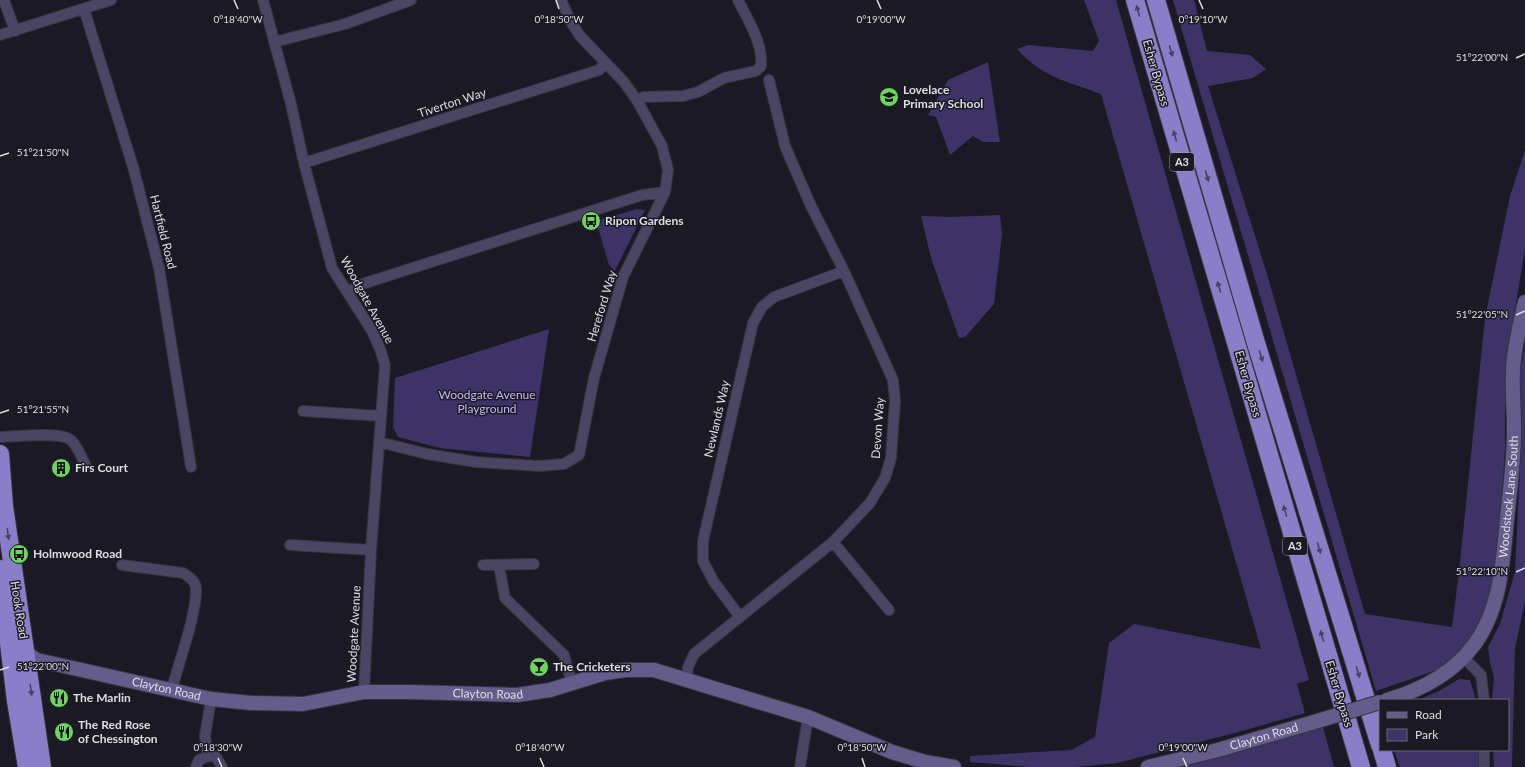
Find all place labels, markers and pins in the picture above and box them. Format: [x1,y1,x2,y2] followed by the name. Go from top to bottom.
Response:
[903,82,983,111] place label: Lovelace Primary School
[878,86,900,108] school or university icon: Lovelace Primary School
[580,210,602,232] bus stop icon: Ripon Gardens
[605,213,683,228] place label: Ripon Gardens
[50,457,72,479] building icon: Firs Court
[75,460,128,475] place label: Firs Court
[8,543,30,565] bus stop icon: Holmwood Road
[33,546,122,561] place label: Holmwood Road
[528,656,550,678] bar icon: The Cricketers
[553,659,630,674] place label: The Cricketers
[48,687,70,709] restaurant icon: The Marlin
[73,690,131,705] place label: The Marlin
[78,717,158,746] place label: The Red Rose of Chessington
[53,721,75,743] restaurant icon: The Red Rose of Chessington

